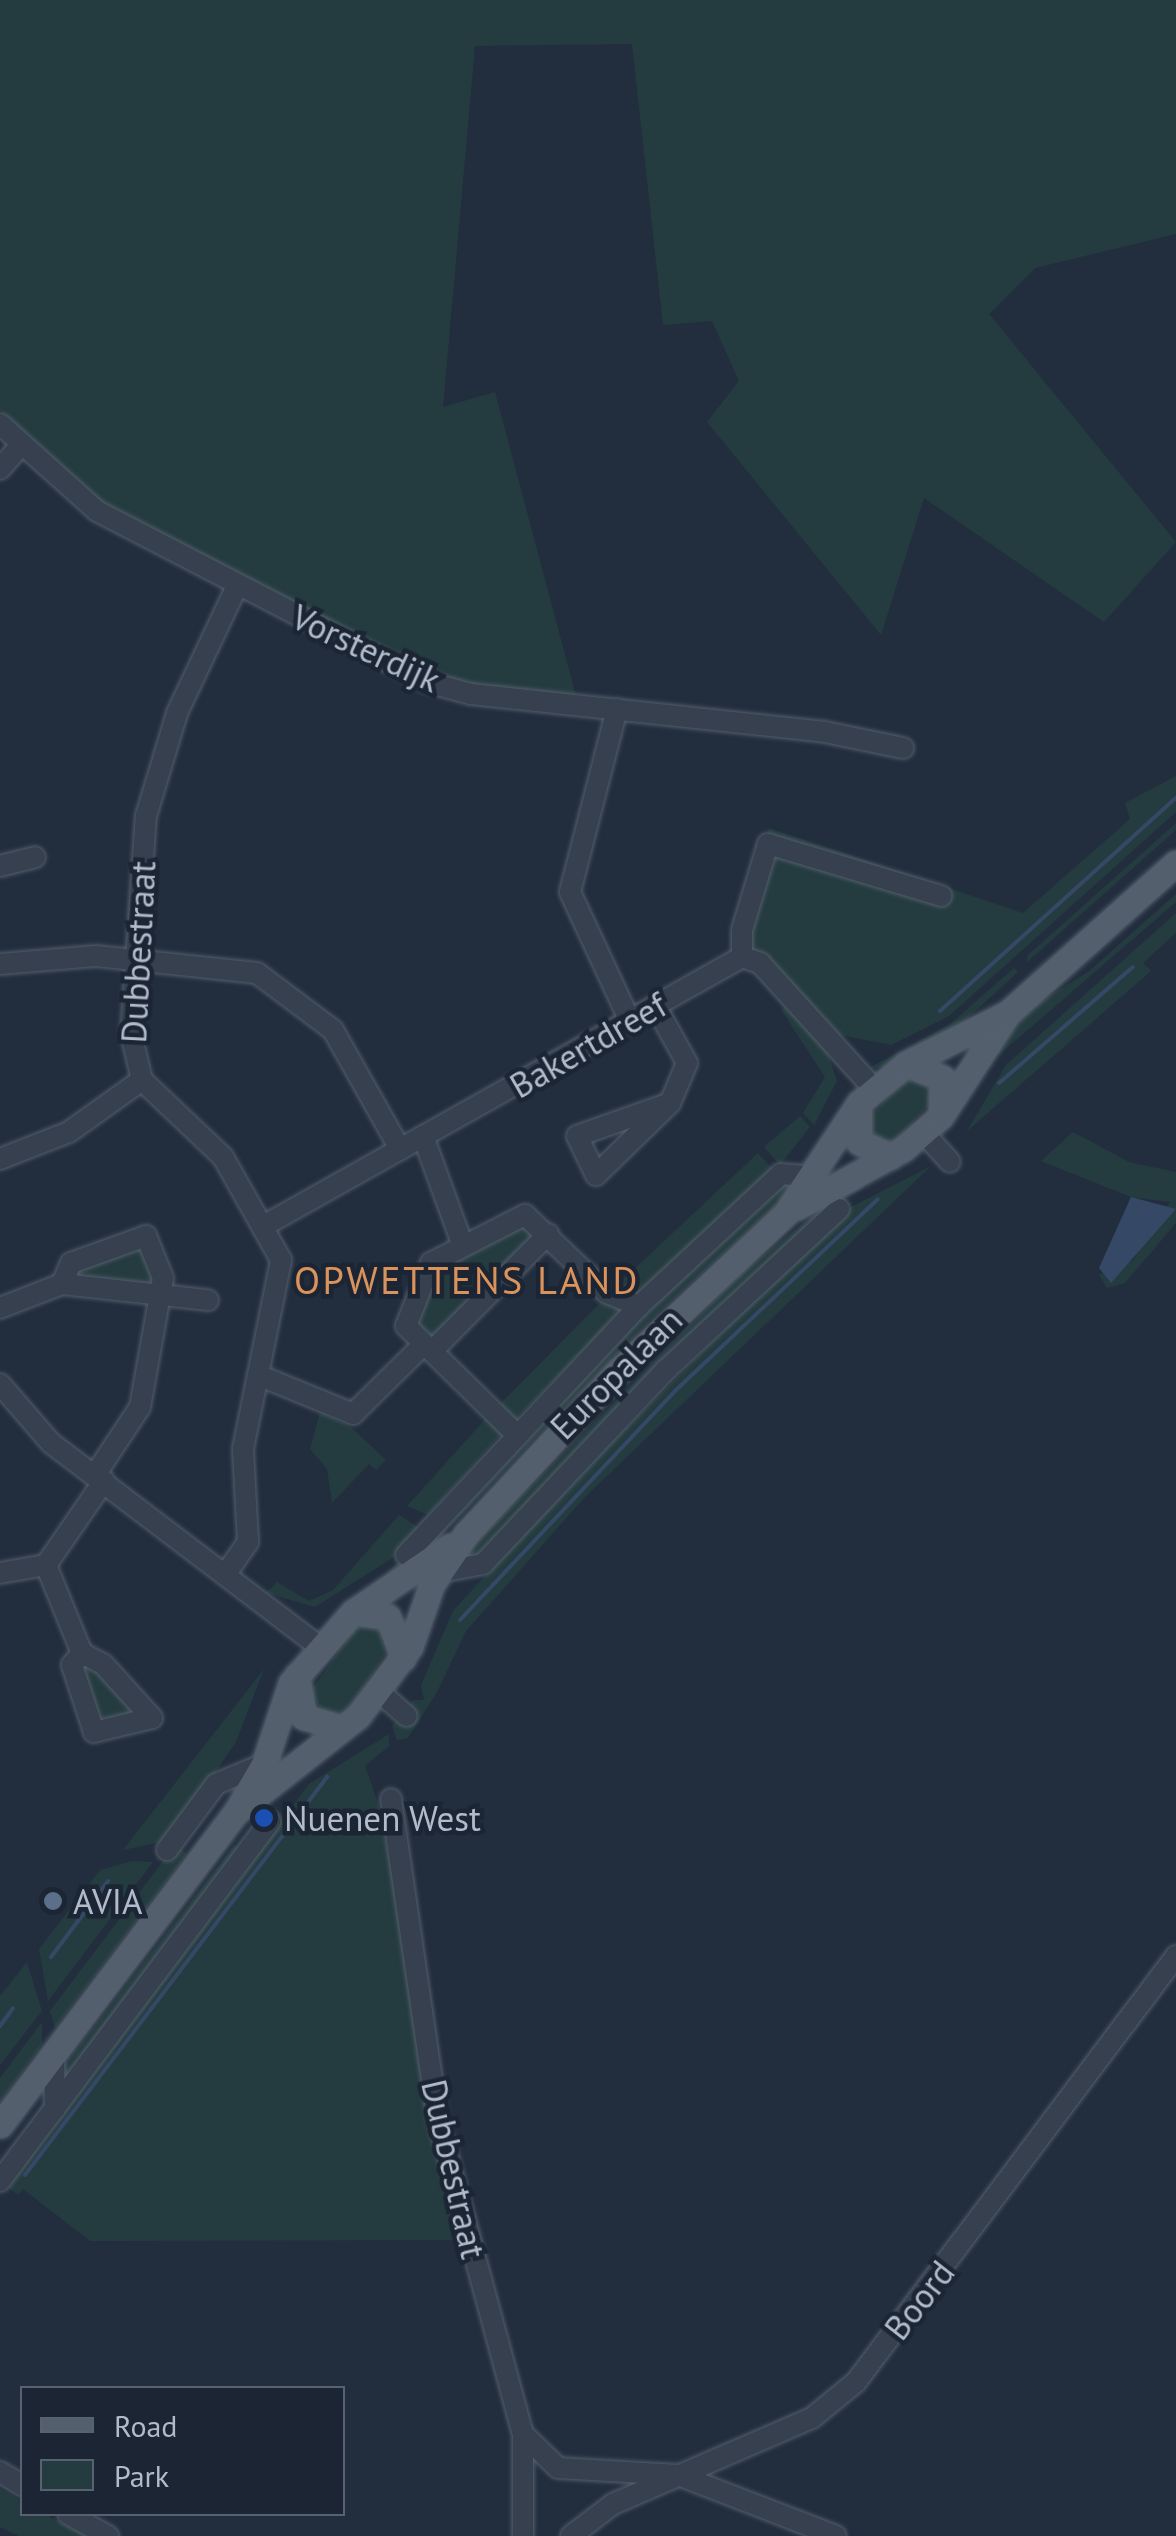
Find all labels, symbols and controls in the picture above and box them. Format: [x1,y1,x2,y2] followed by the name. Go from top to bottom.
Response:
[285,595,447,701] street label: Vorsterdijk
[112,860,164,1044] street label: Dubbestraat
[502,983,674,1107] street label: Bakertdreef
[294,1257,640,1303] district label: OPWETTENS LAND
[542,1299,690,1447] street label: Europalaan
[284,1797,482,1839] place label: Nuenen West
[253,1807,275,1829] marker: Nuenen West
[73,1880,142,1922] place label: AVIA
[42,1890,64,1912] marker: AVIA
[413,2075,495,2263] street label: Dubbestraat
[875,2252,963,2348] street label: Boord
[20,2386,345,2516] legend
[114,2406,178,2445] text: Road
[114,2456,169,2495] text: Park

